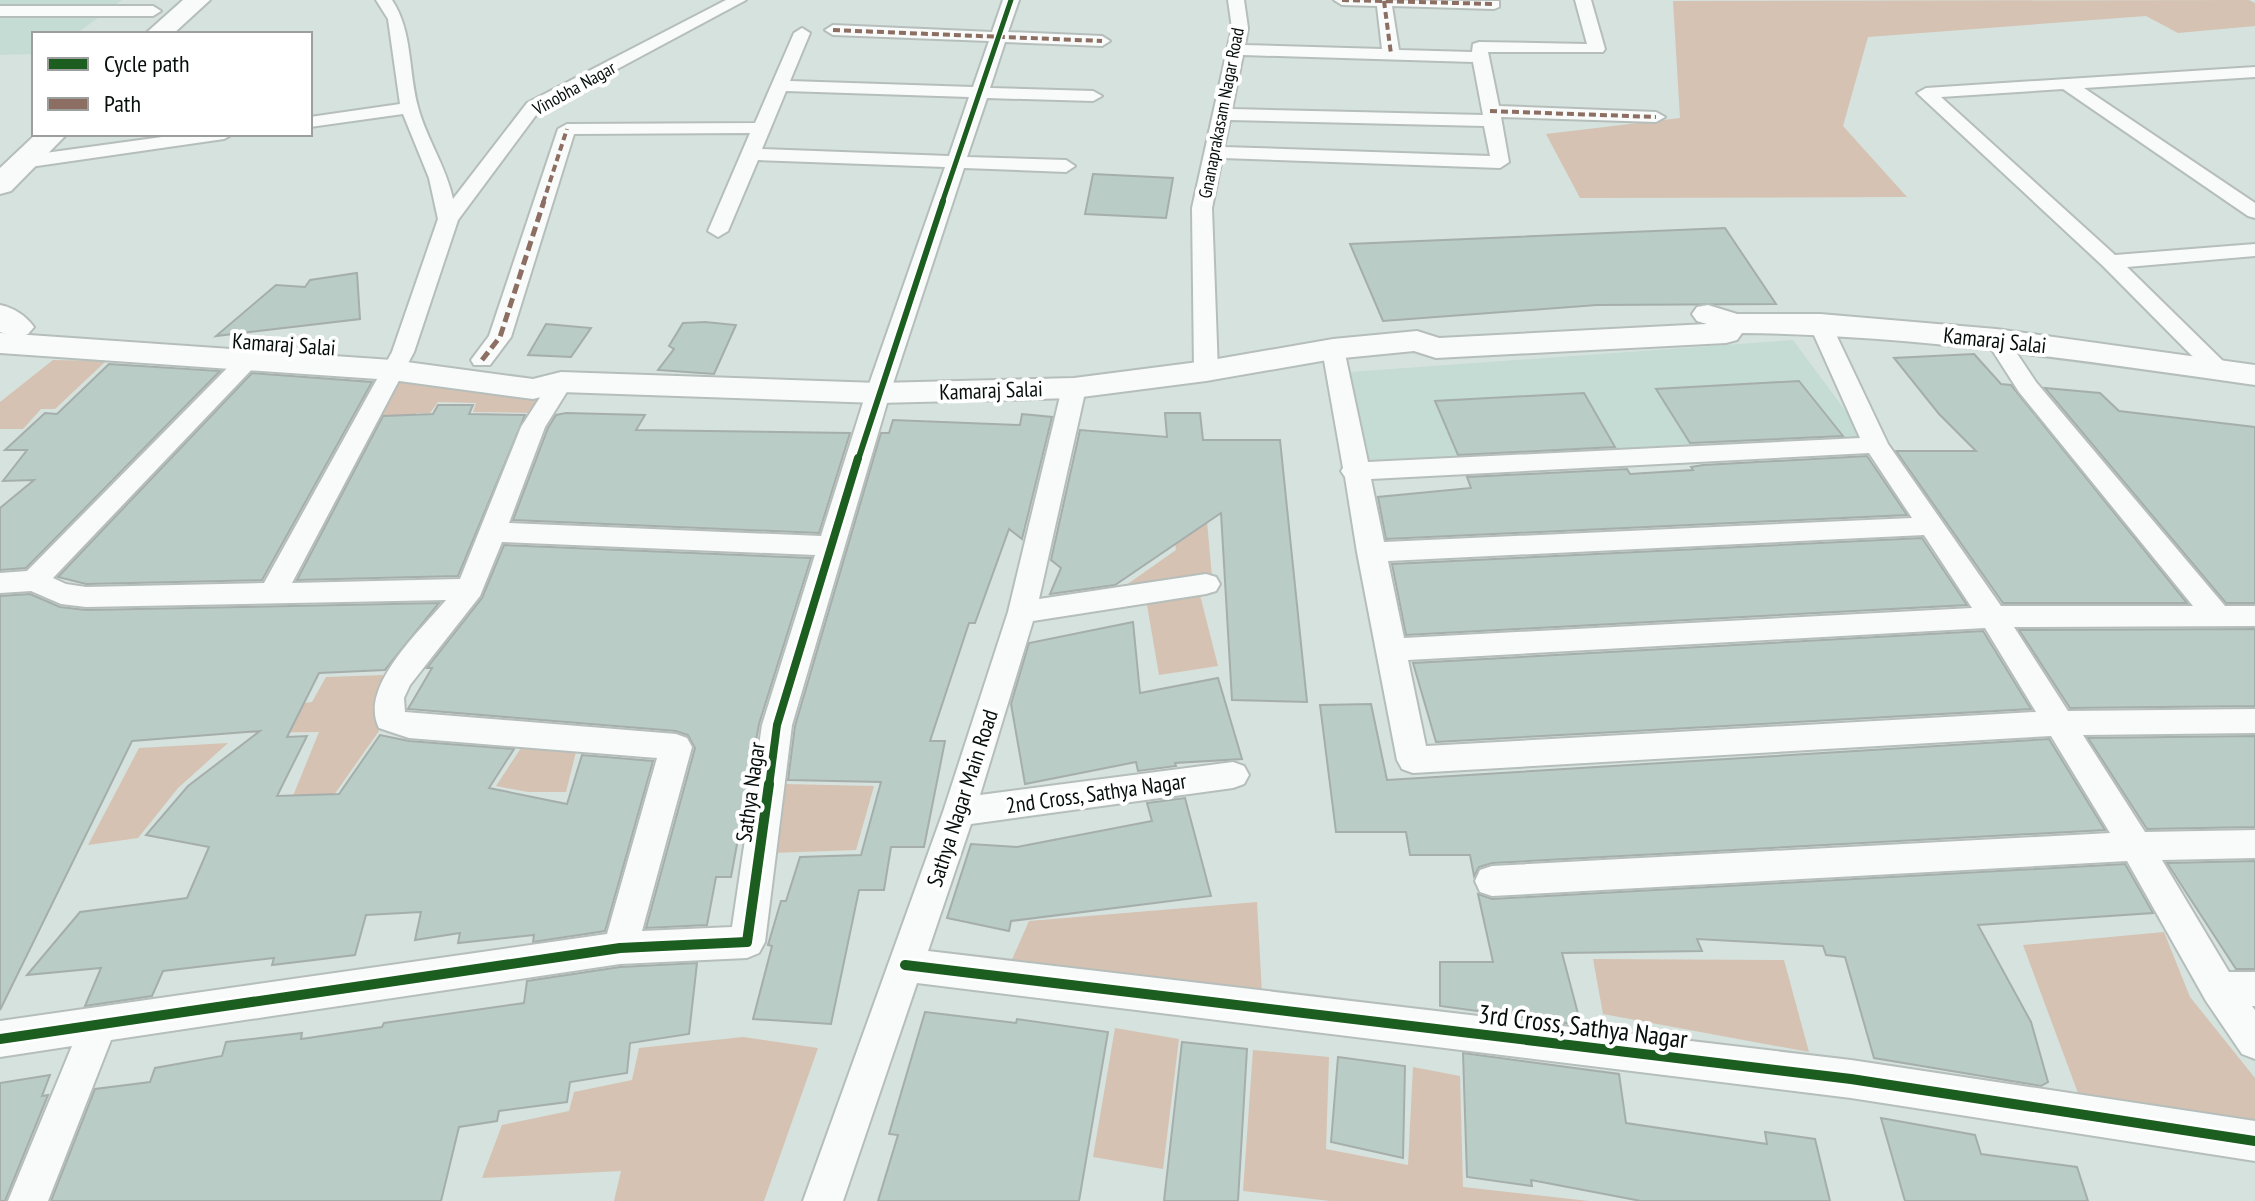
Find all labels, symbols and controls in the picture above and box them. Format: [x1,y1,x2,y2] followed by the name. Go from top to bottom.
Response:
[1193,26,1249,200] street label: Gnanaprakasam Nagar Road
[32,32,312,136] legend
[104,48,190,79] text: Cycle path
[528,56,620,121] street label: Vinobha Nagar
[104,88,141,119] text: Path
[1942,321,2048,359] street label: Kamaraj Salai
[231,326,337,362] street label: Kamaraj Salai
[939,374,1043,406] street label: Kamaraj Salai
[920,706,1004,890] street label: Sathya Nagar Main Road
[729,740,771,844] street label: Sathya Nagar
[1004,766,1188,820] street label: 2nd Cross, Sathya Nagar
[1476,997,1690,1055] street label: 3rd Cross, Sathya Nagar

